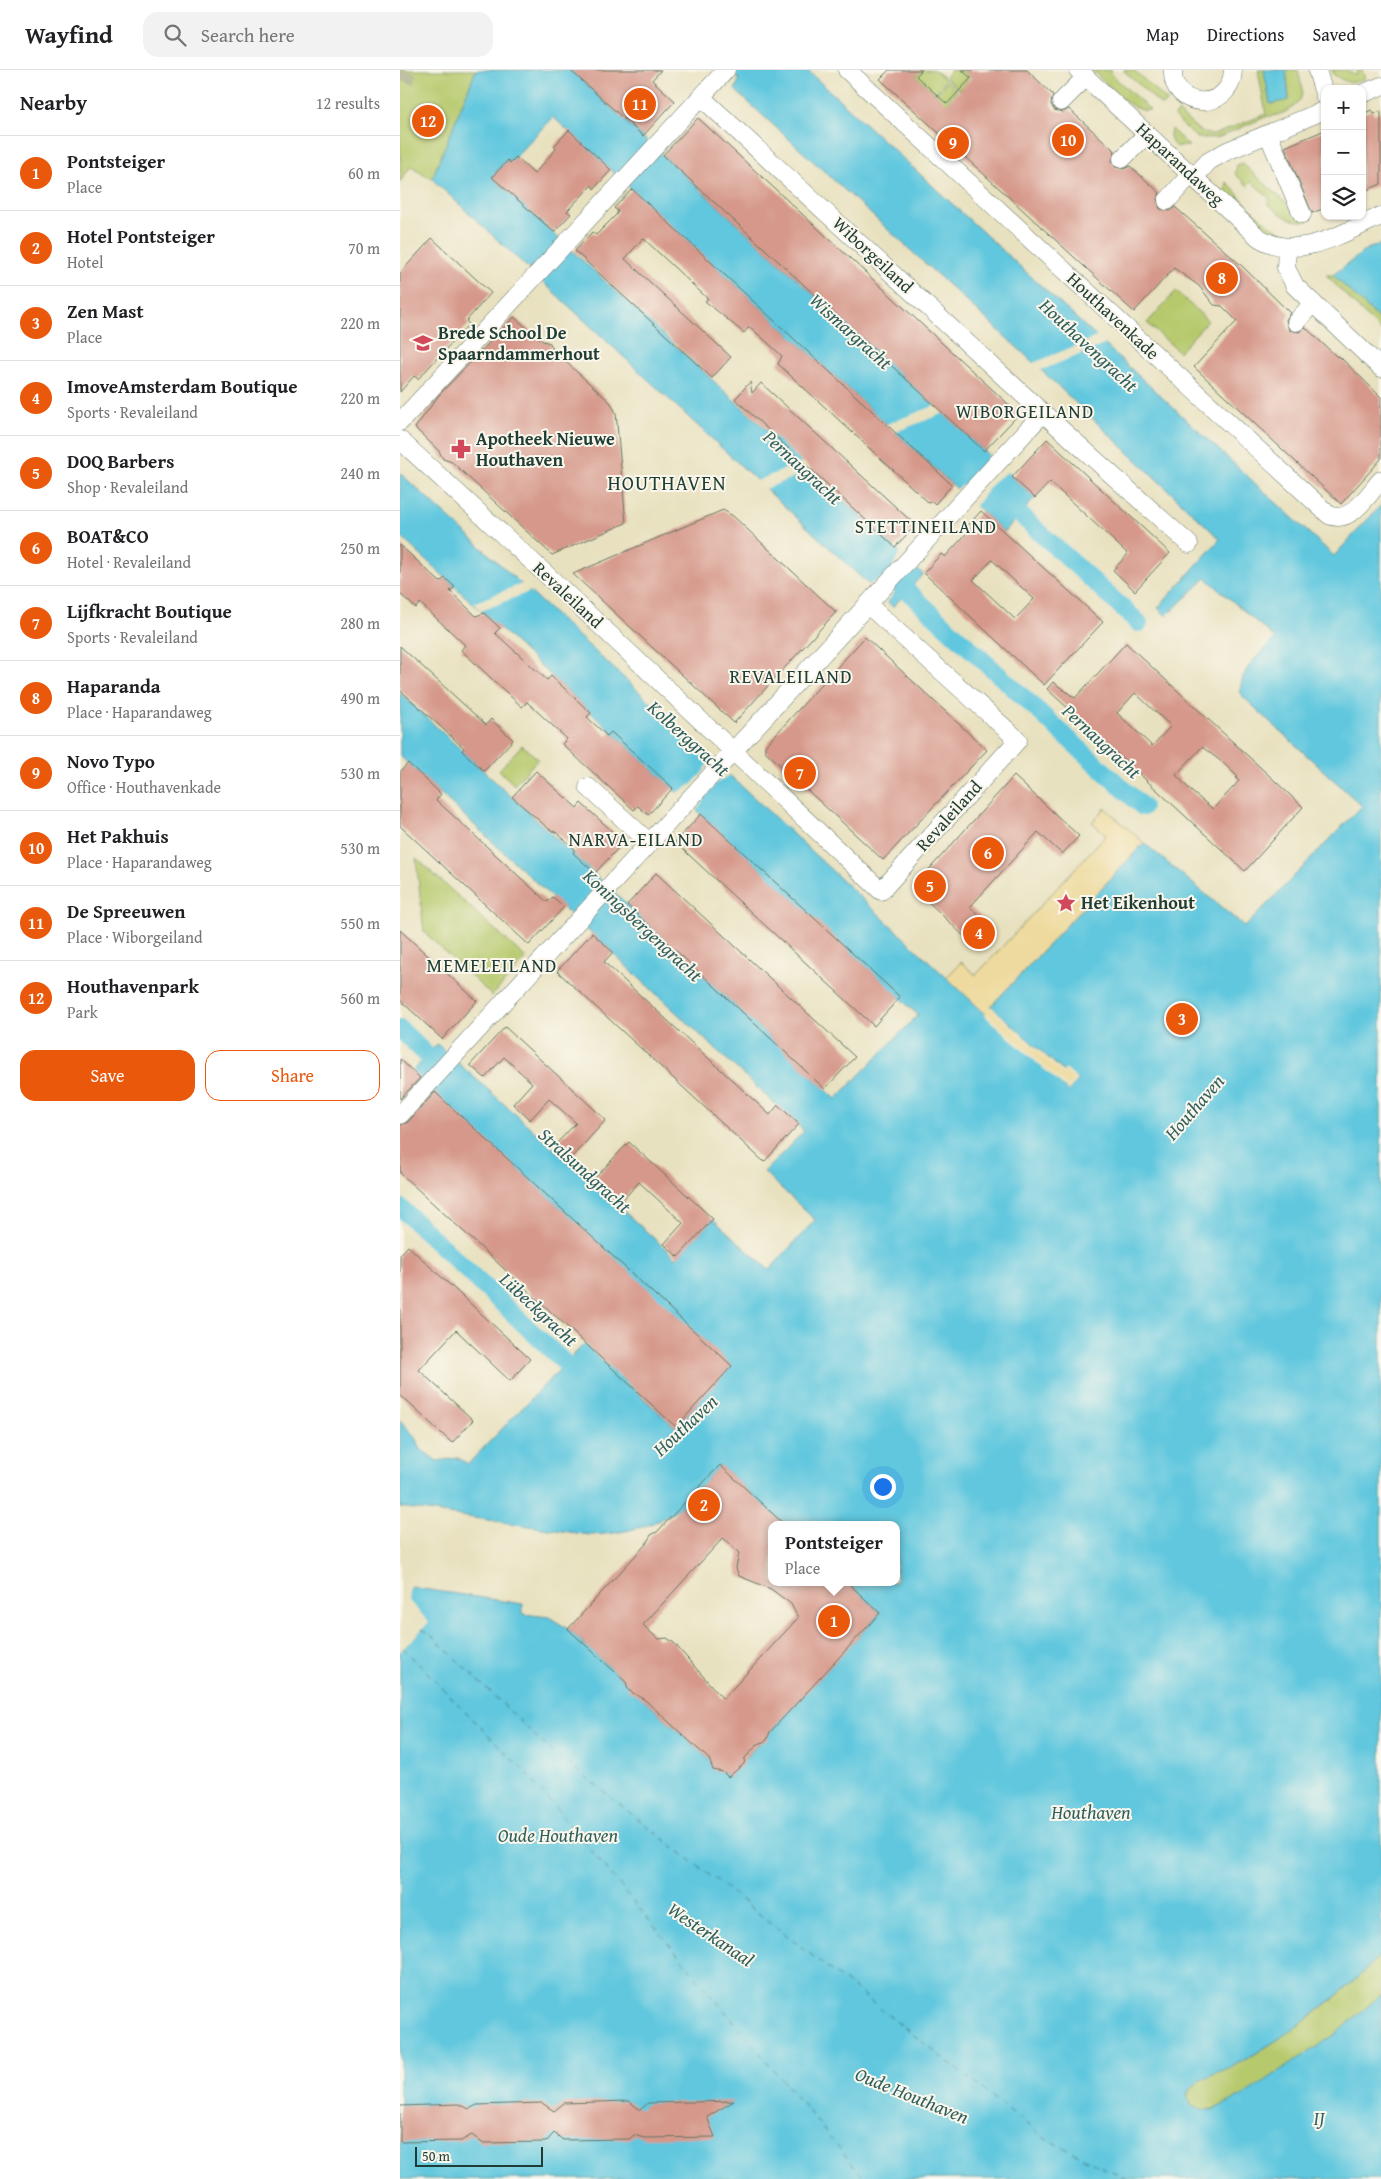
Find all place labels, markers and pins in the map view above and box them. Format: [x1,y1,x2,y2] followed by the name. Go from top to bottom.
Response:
[624,85,656,123] pin: 11
[412,102,444,140] pin: 12
[1052,121,1084,159] pin: 10
[937,124,969,162] pin: 9
[1206,259,1238,297] pin: 8
[438,319,600,367] place label: Brede School De Spaarndammerhout
[412,332,434,354] school or university icon: Brede School De Spaarndammerhout
[476,425,615,473] place label: Apotheek Nieuwe Houthaven
[450,438,472,460] pharmacy icon: Apotheek Nieuwe Houthaven
[784,754,816,792] pin: 7
[972,834,1004,872] pin: 6
[914,867,946,905] pin: 5
[1081,889,1195,916] place label: Het Eikenhout
[1055,892,1077,914] place icon: Het Eikenhout
[963,914,995,952] pin: 4
[1166,1000,1198,1038] pin: 3
[688,1486,720,1524] pin: 2
[818,1602,850,1640] pin: 1

